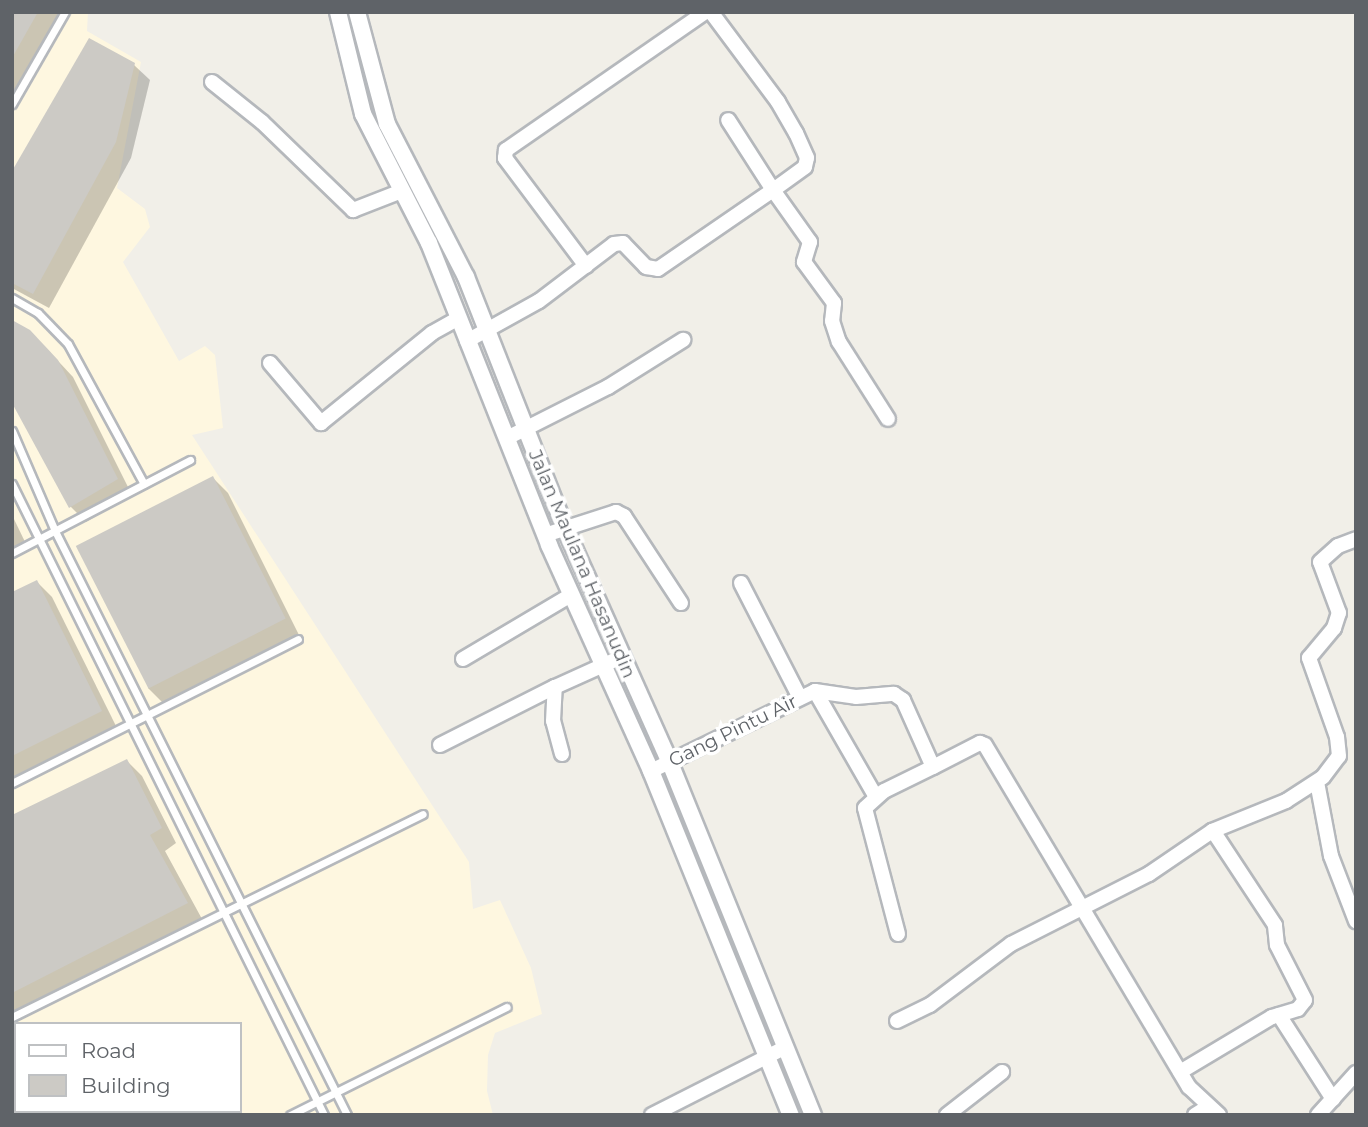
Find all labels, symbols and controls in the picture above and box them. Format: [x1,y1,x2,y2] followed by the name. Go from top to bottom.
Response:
[523,446,641,682] street label: Jalan Maulana Hasanudin
[665,690,801,772] street label: Gang Pintu Air
[14,1022,242,1113] legend
[81,1038,136,1063] text: Road
[81,1073,171,1098] text: Building

